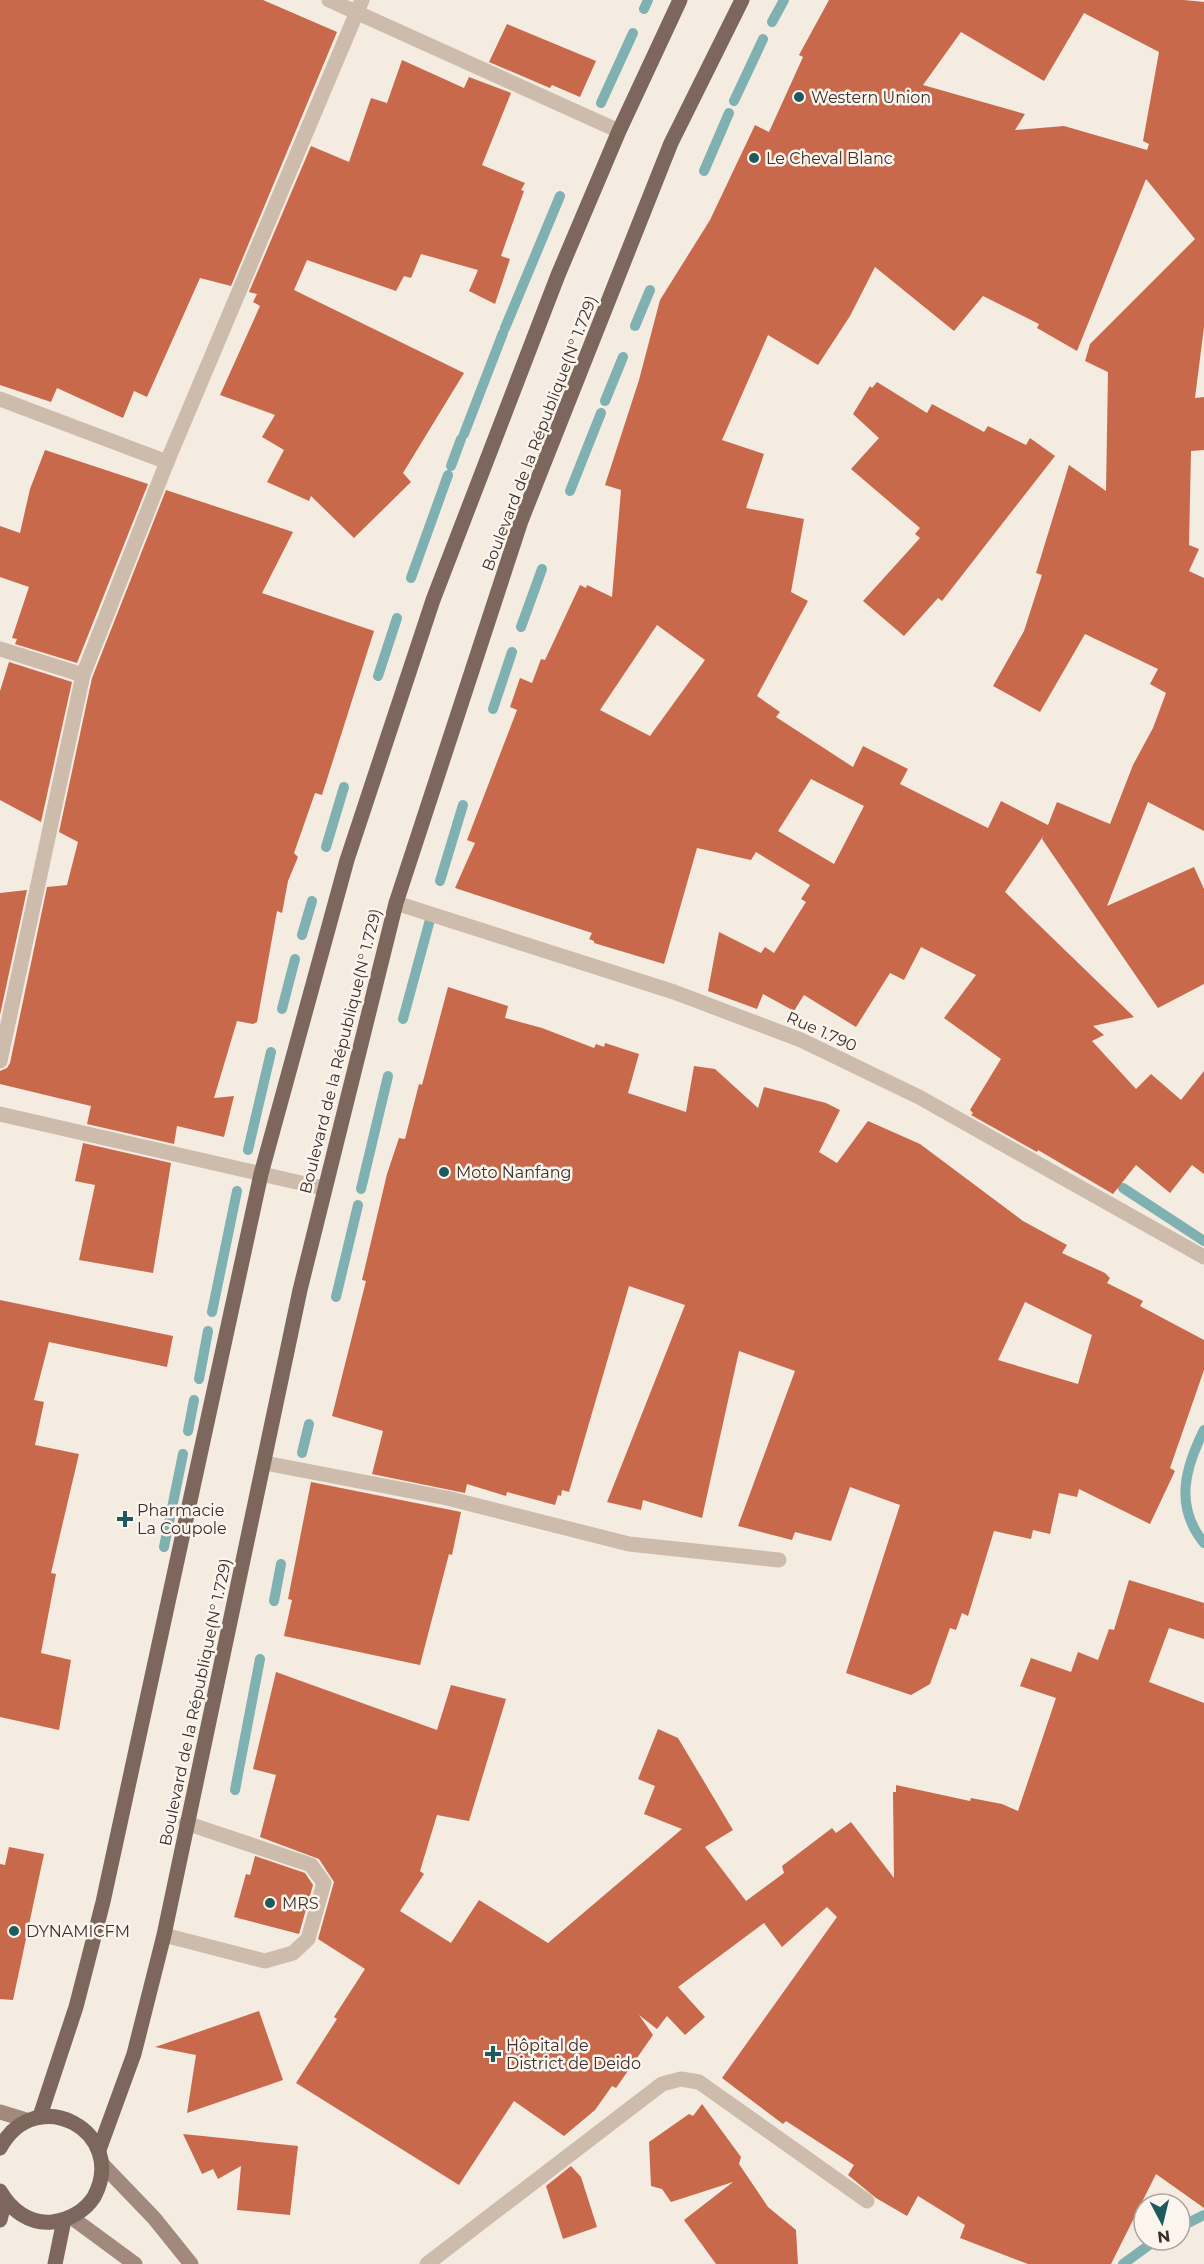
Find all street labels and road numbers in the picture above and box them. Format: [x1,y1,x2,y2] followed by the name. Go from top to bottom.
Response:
[478,293,601,574] street label: Boulevard de la République(N° 1.729)
[296,906,385,1196] street label: Boulevard de la République(N° 1.729)
[784,1008,860,1055] street label: Rue 1.790
[156,1557,235,1848] street label: Boulevard de la République(N° 1.729)

